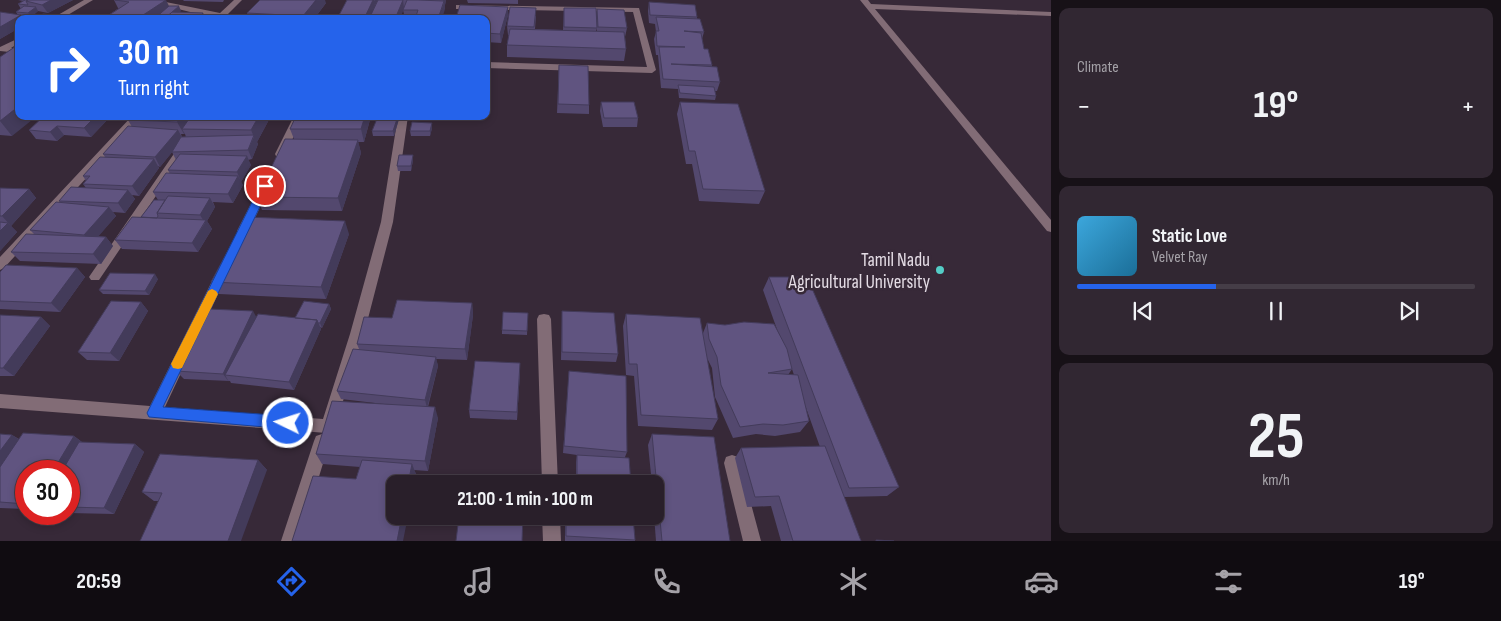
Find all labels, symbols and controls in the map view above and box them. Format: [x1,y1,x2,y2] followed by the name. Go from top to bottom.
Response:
[118,32,179,75] text: 30 m
[35,35,100,100] icon: right
[1077,58,1119,77] text: Climate
[118,75,189,102] text: Turn right
[1254,83,1298,128] text: 19°
[1077,90,1091,123] text: −
[1461,90,1475,123] text: +
[244,165,286,207] pin
[251,172,279,200] icon: arrive
[1152,225,1227,248] text: Static Love
[1152,248,1207,267] text: Velvet Ray
[788,249,931,294] place label: Tamil Nadu Agricultural University
[934,264,946,276] marker: Tamil Nadu Agricultural University
[1129,297,1157,325] icon: previous
[1262,297,1290,325] icon: pause
[1395,297,1423,325] icon: next
[261,396,313,448] position arrow
[1247,399,1305,477] text: 25
[15,460,80,525] speed limit sign: 30
[1262,471,1290,490] text: km/h
[457,488,593,511] text: 21:00 · 1 min · 100 m
[274,564,309,599] icon: directions
[461,564,496,599] icon: music
[649,564,684,599] icon: phone
[836,564,871,599] icon: climate
[1024,564,1059,599] icon: car
[1211,564,1246,599] icon: filters
[76,568,121,595] text: 20:59
[1399,568,1425,595] text: 19°

